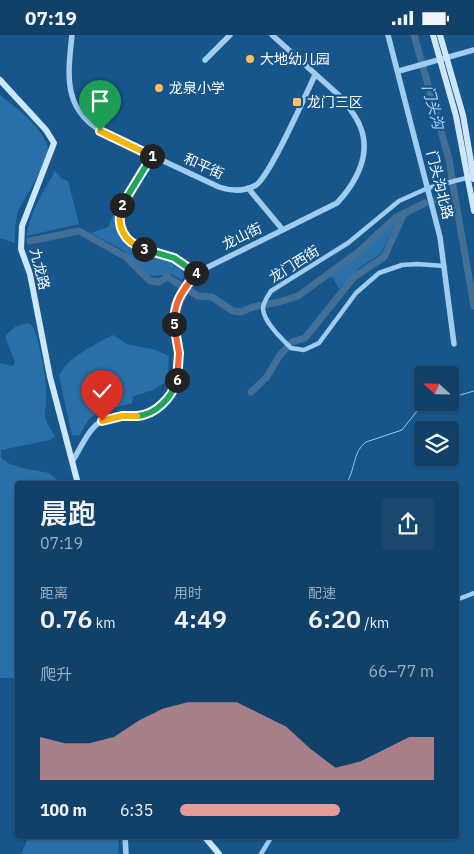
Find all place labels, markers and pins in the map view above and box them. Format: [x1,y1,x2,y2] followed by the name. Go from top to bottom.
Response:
[260,50,330,68] place label: 大地幼儿园
[244,53,256,65] marker: 大地幼儿园
[169,79,225,97] place label: 龙泉小学
[79,80,121,131] pin
[153,82,165,94] marker: 龙泉小学
[307,93,363,111] place label: 龙门三区
[291,96,303,108] marker: 龙门三区
[140,143,164,169] pin: 1
[110,193,134,217] pin: 2
[132,237,156,261] pin: 3
[184,261,208,285] pin: 4
[162,311,186,337] pin: 5
[164,367,190,393] pin: 6
[81,370,123,421] pin

